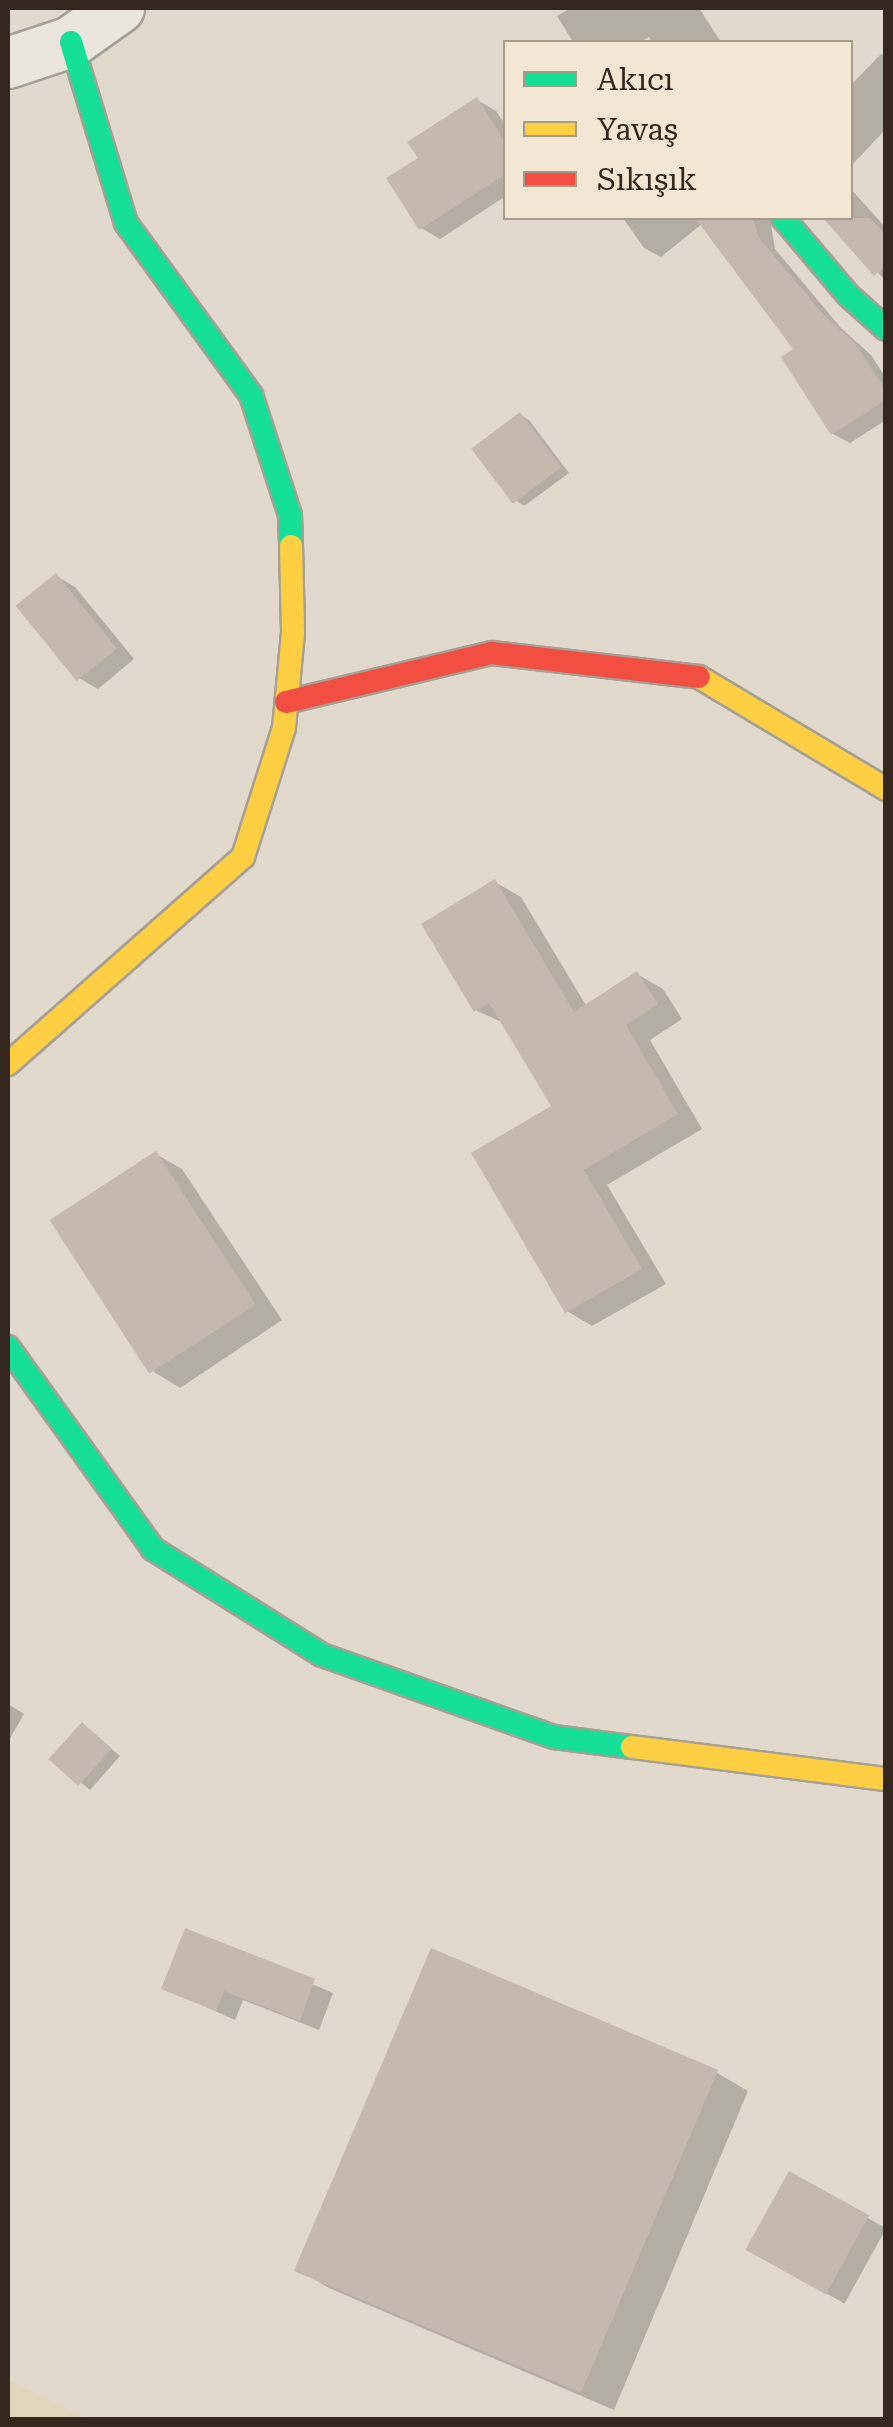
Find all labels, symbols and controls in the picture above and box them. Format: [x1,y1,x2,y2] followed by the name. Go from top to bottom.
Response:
[503,40,853,220] legend
[597,62,673,97] text: Akıcı
[597,112,678,147] text: Yavaş
[597,162,697,197] text: Sıkışık

